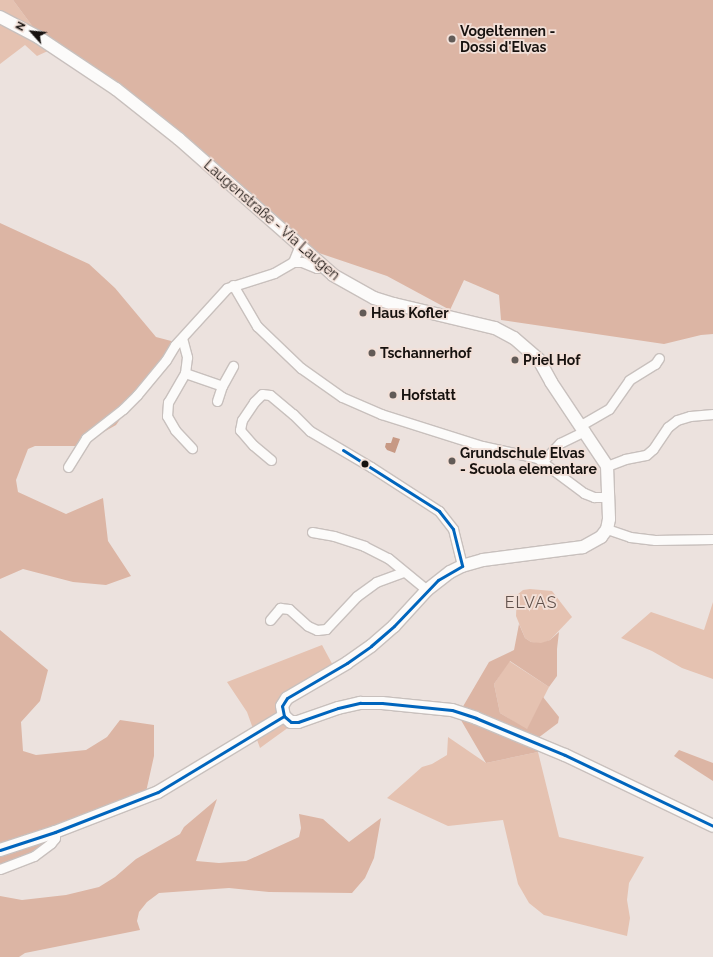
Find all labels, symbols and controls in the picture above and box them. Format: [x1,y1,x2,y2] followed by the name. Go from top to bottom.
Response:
[12,12,52,52] north arrow
[13,20,29,33] text: N
[460,23,555,56] place label: Vogeltennen - Dossi d'Elvas
[447,34,457,44] marker: Vogeltennen - Dossi d'Elvas
[200,156,344,284] street label: Laugenstraße - Via Laugen
[371,305,449,321] place label: Haus Kofler
[358,308,368,318] marker: Haus Kofler
[380,345,472,361] place label: Tschannerhof
[367,348,377,358] marker: Tschannerhof
[523,352,581,368] place label: Priel Hof
[510,355,520,365] marker: Priel Hof
[401,387,456,403] place label: Hofstatt
[388,390,398,400] marker: Hofstatt
[460,445,597,478] place label: Grundschule Elvas - Scuola elementare
[447,456,457,466] marker: Grundschule Elvas - Scuola elementare
[360,459,370,469] unlabelled marker
[505,593,557,613] district label: ELVAS

